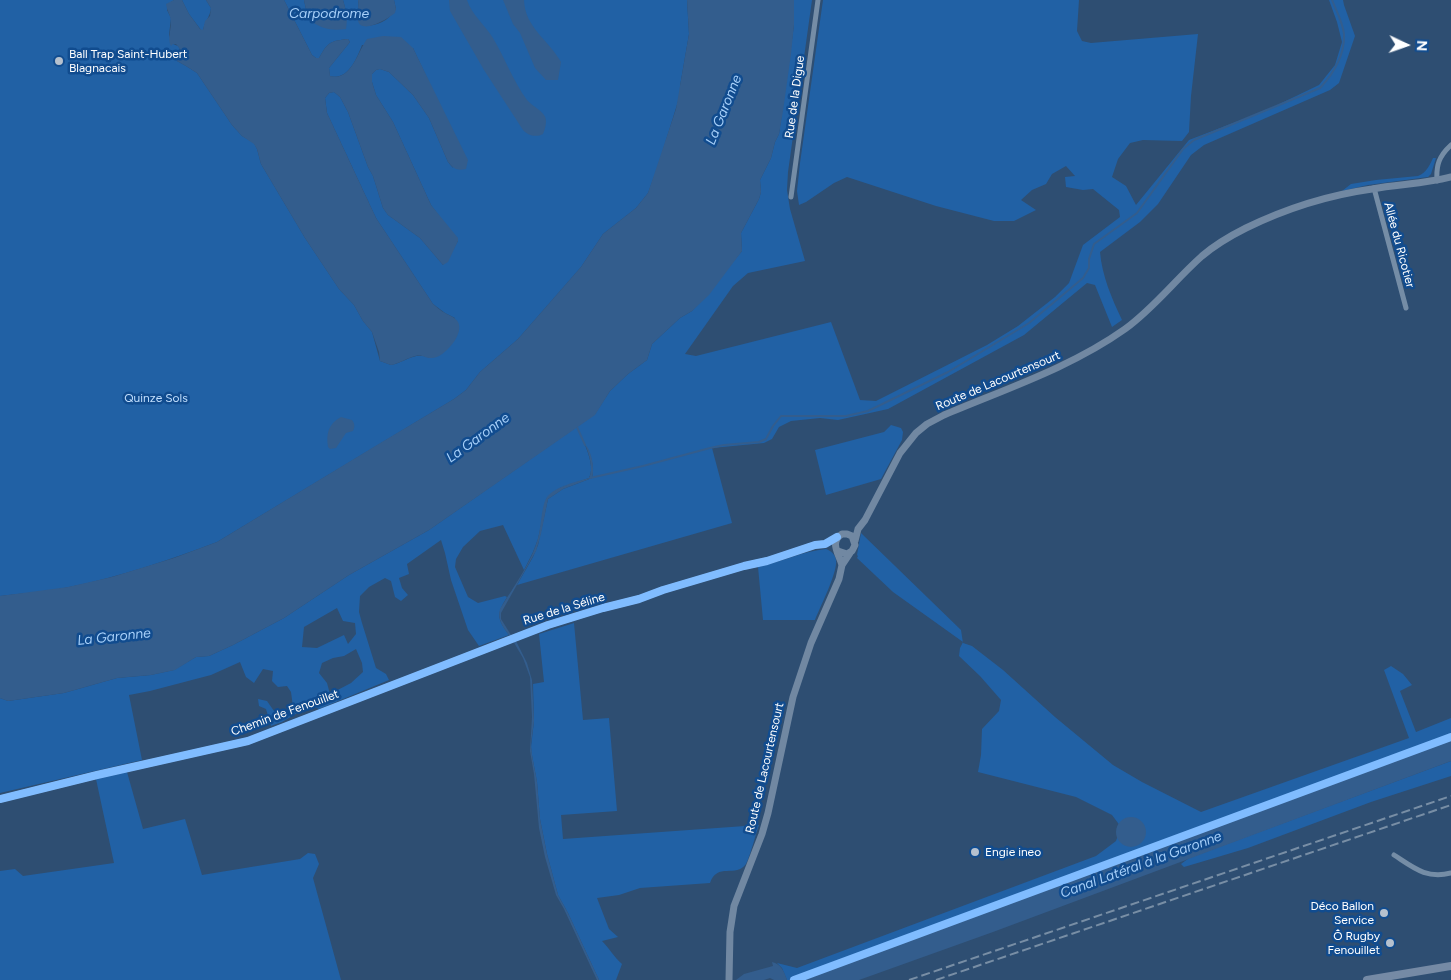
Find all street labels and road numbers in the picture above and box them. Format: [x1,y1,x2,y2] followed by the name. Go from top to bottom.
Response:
[782,55,808,139] street label: Rue de la Digue
[1381,201,1417,289] street label: Allée du Ricotier
[934,348,1062,414] street label: Route de Lacourtensourt
[521,590,607,628] street label: Rue de la Séline
[229,687,341,739] street label: Chemin de Fenouillet
[743,701,787,835] street label: Route de Lacourtensourt

